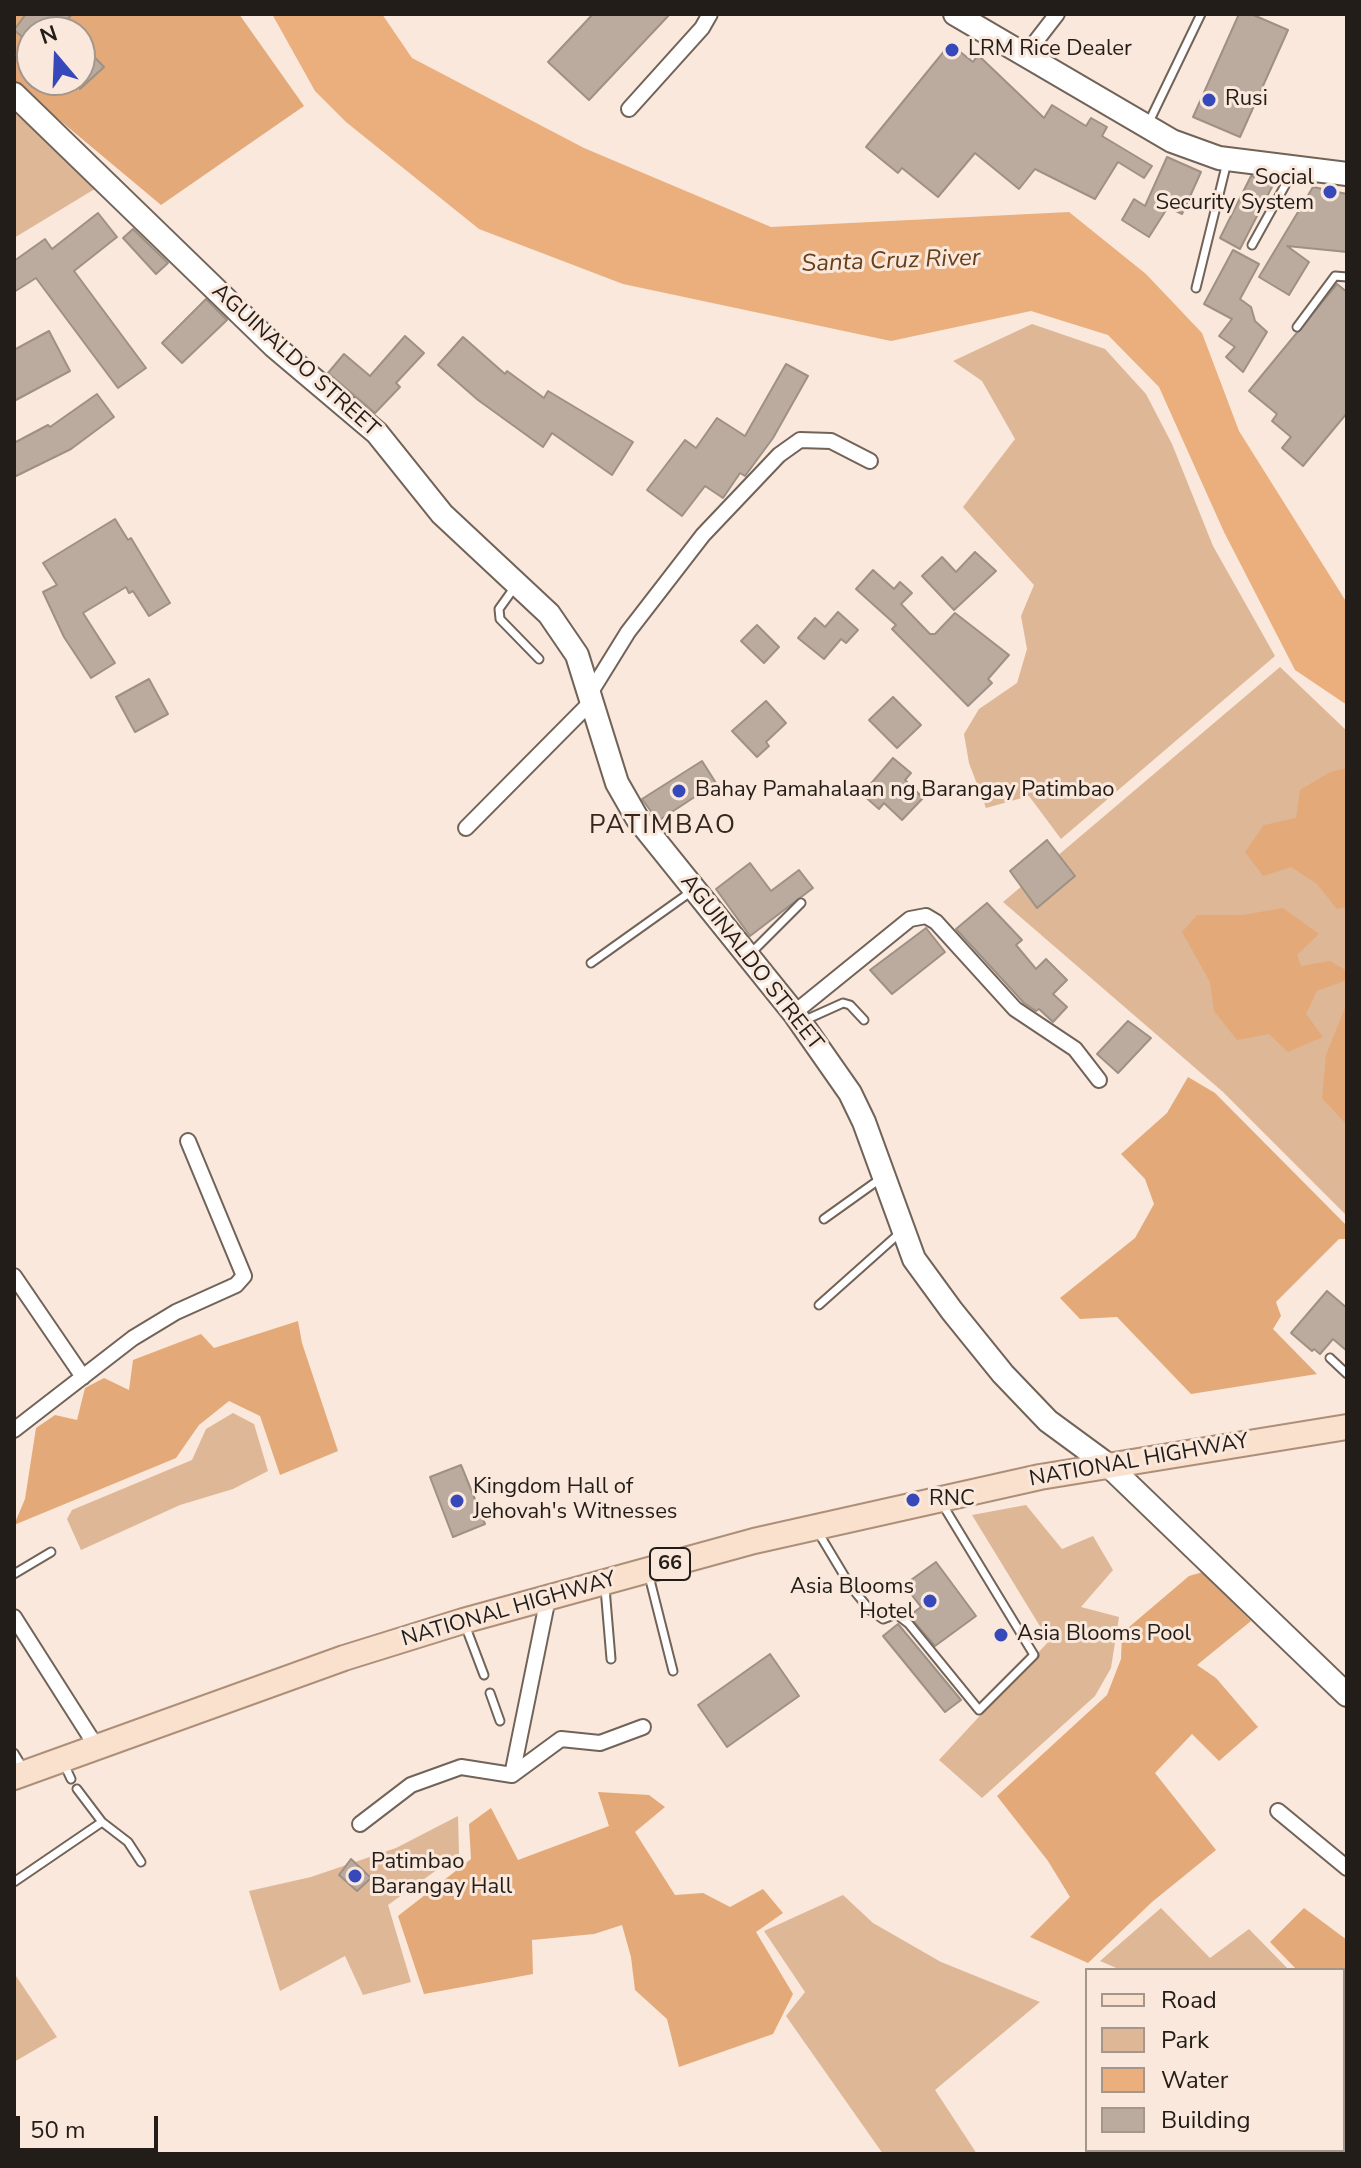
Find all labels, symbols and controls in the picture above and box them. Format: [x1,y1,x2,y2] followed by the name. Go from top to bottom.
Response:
[16,16,96,96] north arrow
[36,18,62,52] text: N
[968,37,1132,63] place label: LRM Rice Dealer
[943,41,961,59] marker: LRM Rice Dealer
[1225,87,1268,113] place label: Rusi
[1200,91,1218,109] marker: Rusi
[1155,166,1314,218] place label: Social Security System
[1321,183,1339,201] marker: Social Security System
[801,244,981,280] water label: Santa Cruz River
[206,279,384,443] street label: AGUINALDO STREET
[695,778,1115,804] place label: Bahay Pamahalaan ng Barangay Patimbao
[670,782,688,800] marker: Bahay Pamahalaan ng Barangay Patimbao
[589,811,737,843] district label: PATIMBAO
[674,870,828,1056] street label: AGUINALDO STREET
[1027,1429,1251,1493] street label: NATIONAL HIGHWAY
[473,1475,677,1526] place label: Kingdom Hall of Jehovah's Witnesses
[929,1487,975,1513] place label: RNC
[904,1491,922,1509] marker: RNC
[448,1492,466,1510] marker: Kingdom Hall of Jehovah's Witnesses
[650,1548,690,1580] road number: 66
[399,1567,619,1653] street label: NATIONAL HIGHWAY
[790,1575,914,1626] place label: Asia Blooms Hotel
[921,1592,939,1610] marker: Asia Blooms Hotel
[1017,1622,1191,1648] place label: Asia Blooms Pool
[992,1626,1010,1644] marker: Asia Blooms Pool
[371,1850,512,1902] place label: Patimbao Barangay Hall
[346,1867,364,1885] marker: Patimbao Barangay Hall
[1085,1968,1345,2152] legend
[1161,1984,1217,2016] text: Road
[1161,2024,1209,2056] text: Park
[1161,2064,1228,2096] text: Water
[20,2100,162,2150] scale bar
[1161,2104,1251,2136] text: Building
[30,2114,86,2146] text: 50 m

